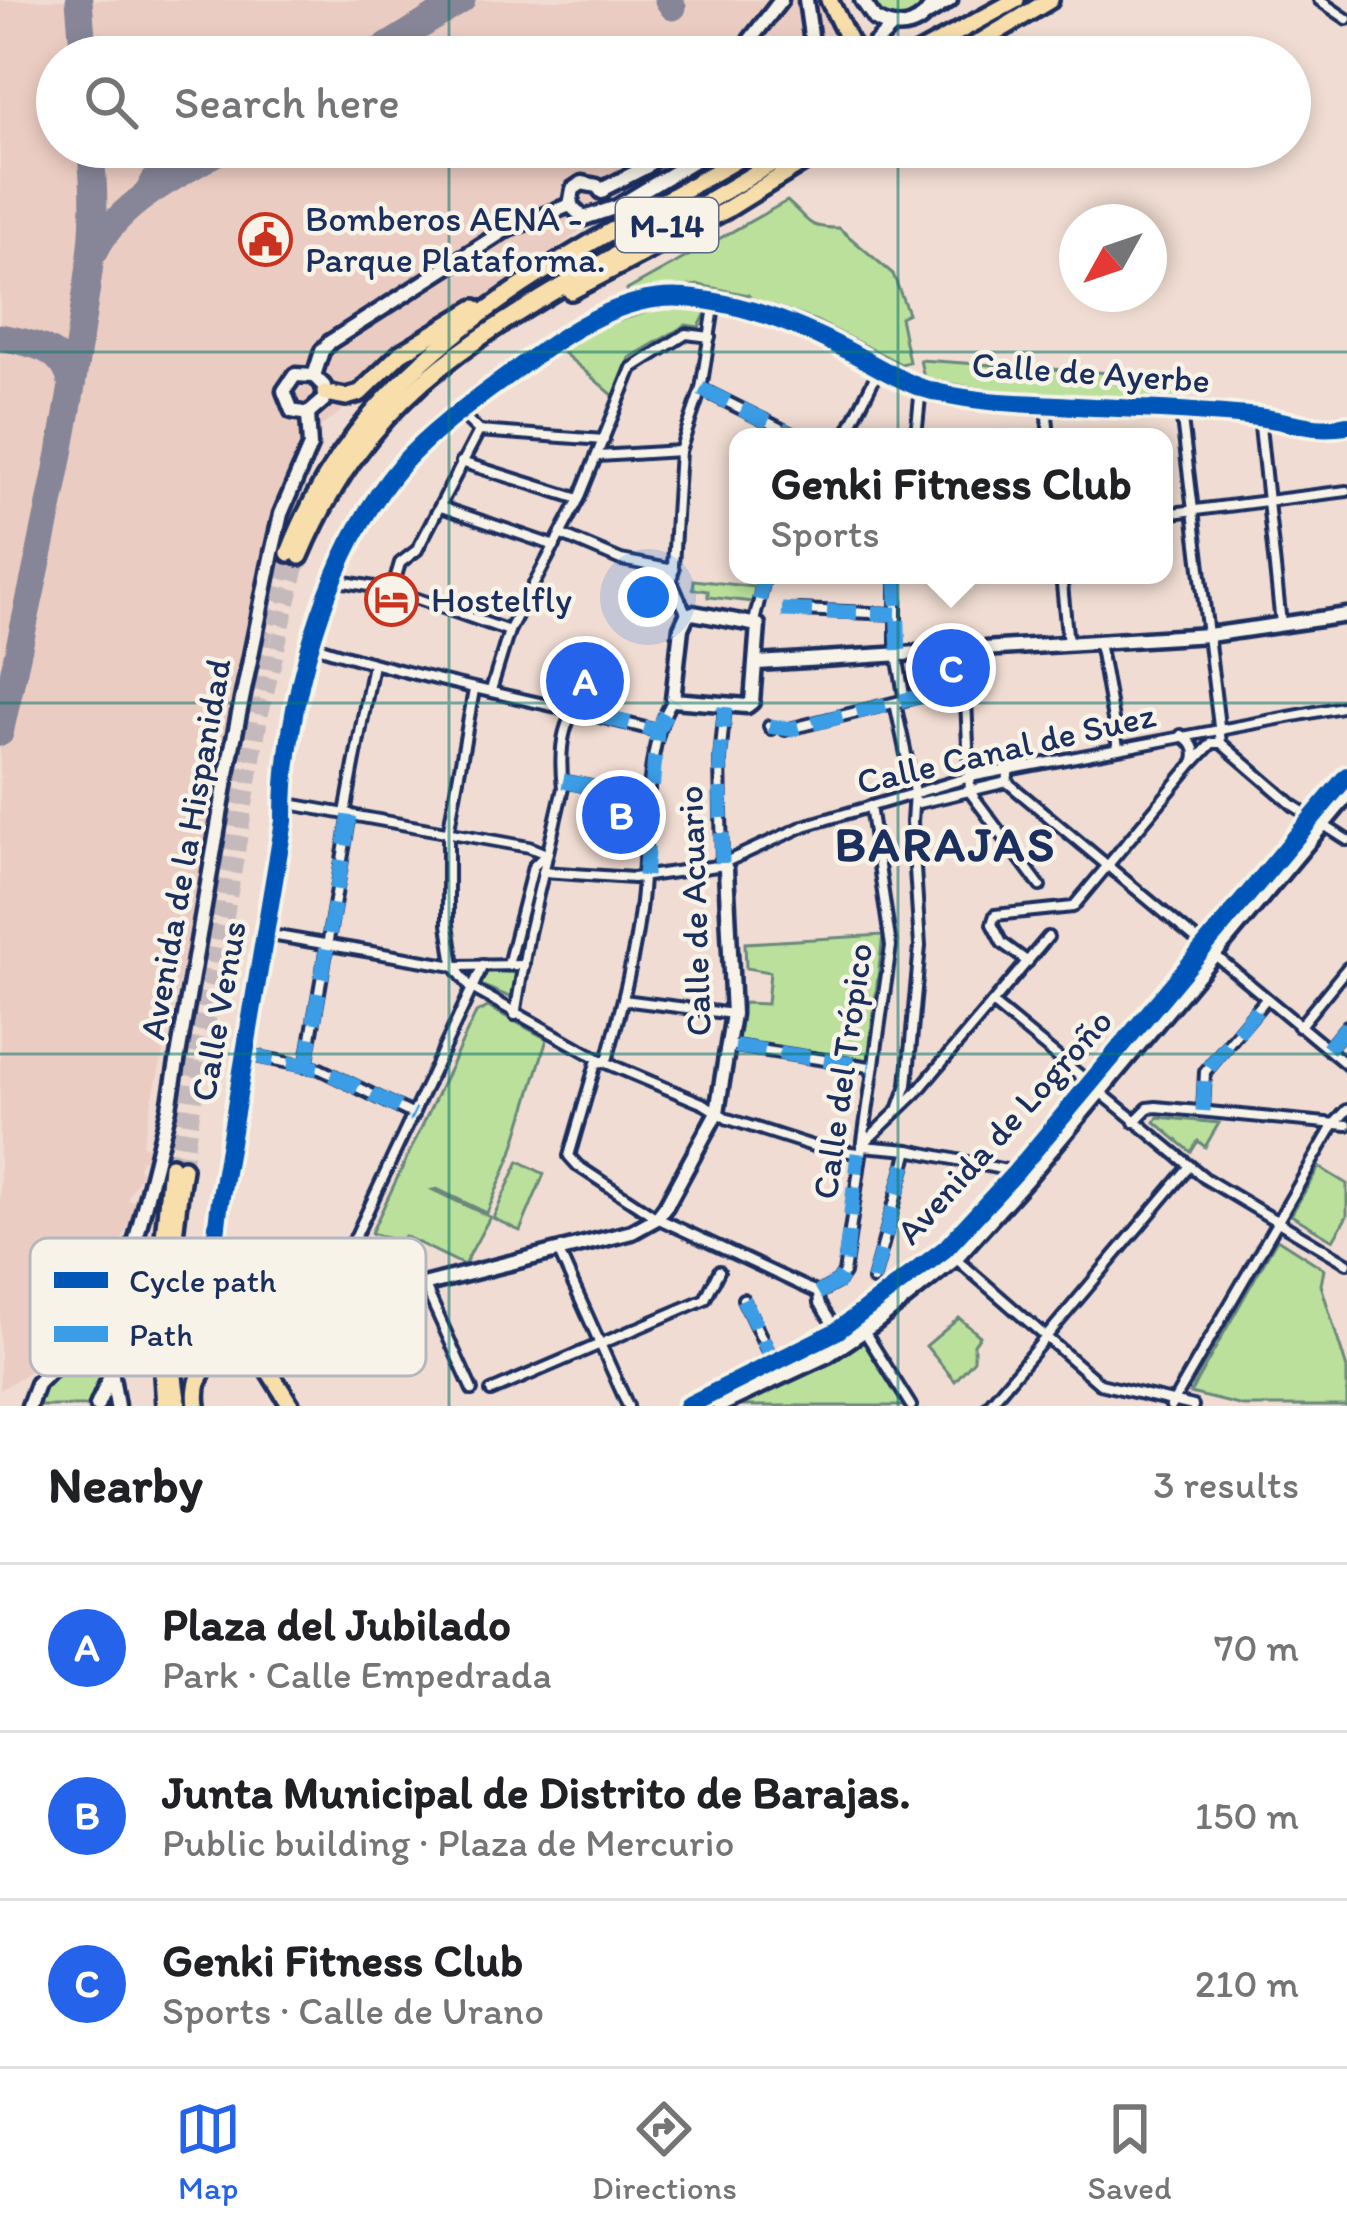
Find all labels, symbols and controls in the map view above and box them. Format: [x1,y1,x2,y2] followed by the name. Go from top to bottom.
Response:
[36,36,1311,168] search box
[78,69,144,135] icon: search
[174,75,400,129] text: Search here
[305,197,606,281] place label: Bomberos AENA - Parque Plataforma.
[616,198,718,252] road number: M-14
[1059,204,1167,312] north arrow
[238,211,294,267] public building icon: Bomberos AENA - Parque Plataforma.
[970,342,1212,402] street label: Calle de Ayerbe
[729,428,1173,584] popup
[770,456,1132,510] text: Genki Fitness Club
[770,510,880,557] text: Sports
[618,567,678,627] your location
[364,571,420,627] hotel icon: Hostelfly
[431,578,572,621] place label: Hostelfly
[912,623,990,713] pin: C
[546,636,624,726] pin: A
[130,655,240,1043] street label: Avenida de la Hispanidad
[852,693,1160,803] street label: Calle Canal de Suez
[582,770,660,860] pin: B
[668,785,720,1037] street label: Calle de Acuario
[835,815,1057,873] district label: BARAJAS
[181,917,255,1105] street label: Calle Venus
[803,940,881,1202] street label: Calle del Trópico
[887,999,1121,1253] street label: Avenida de Logroño
[30,1238,426,1376] legend
[129,1261,277,1300] text: Cycle path
[129,1315,193,1354] text: Path
[48,1454,203,1515] text: Nearby
[1153,1461,1299,1508] text: 3 results
[162,1597,511,1651] text: Plaza del Jubilado
[75,1624,99,1671] text: A
[1214,1624,1299,1671] text: 70 m
[162,1651,552,1698] text: Park · Calle Empedrada
[162,1765,911,1819] text: Junta Municipal de Distrito de Barajas.
[74,1792,100,1839] text: B
[1195,1792,1299,1839] text: 150 m
[162,1819,734,1866] text: Public building · Plaza de Mercurio
[162,1933,523,1987] text: Genki Fitness Club
[74,1960,100,2007] text: C
[1195,1960,1299,2007] text: 210 m
[162,1987,544,2034] text: Sports · Calle de Urano
[175,2096,241,2207] tab: Map
[592,2096,737,2207] tab: Directions
[1088,2096,1172,2207] tab: Saved

